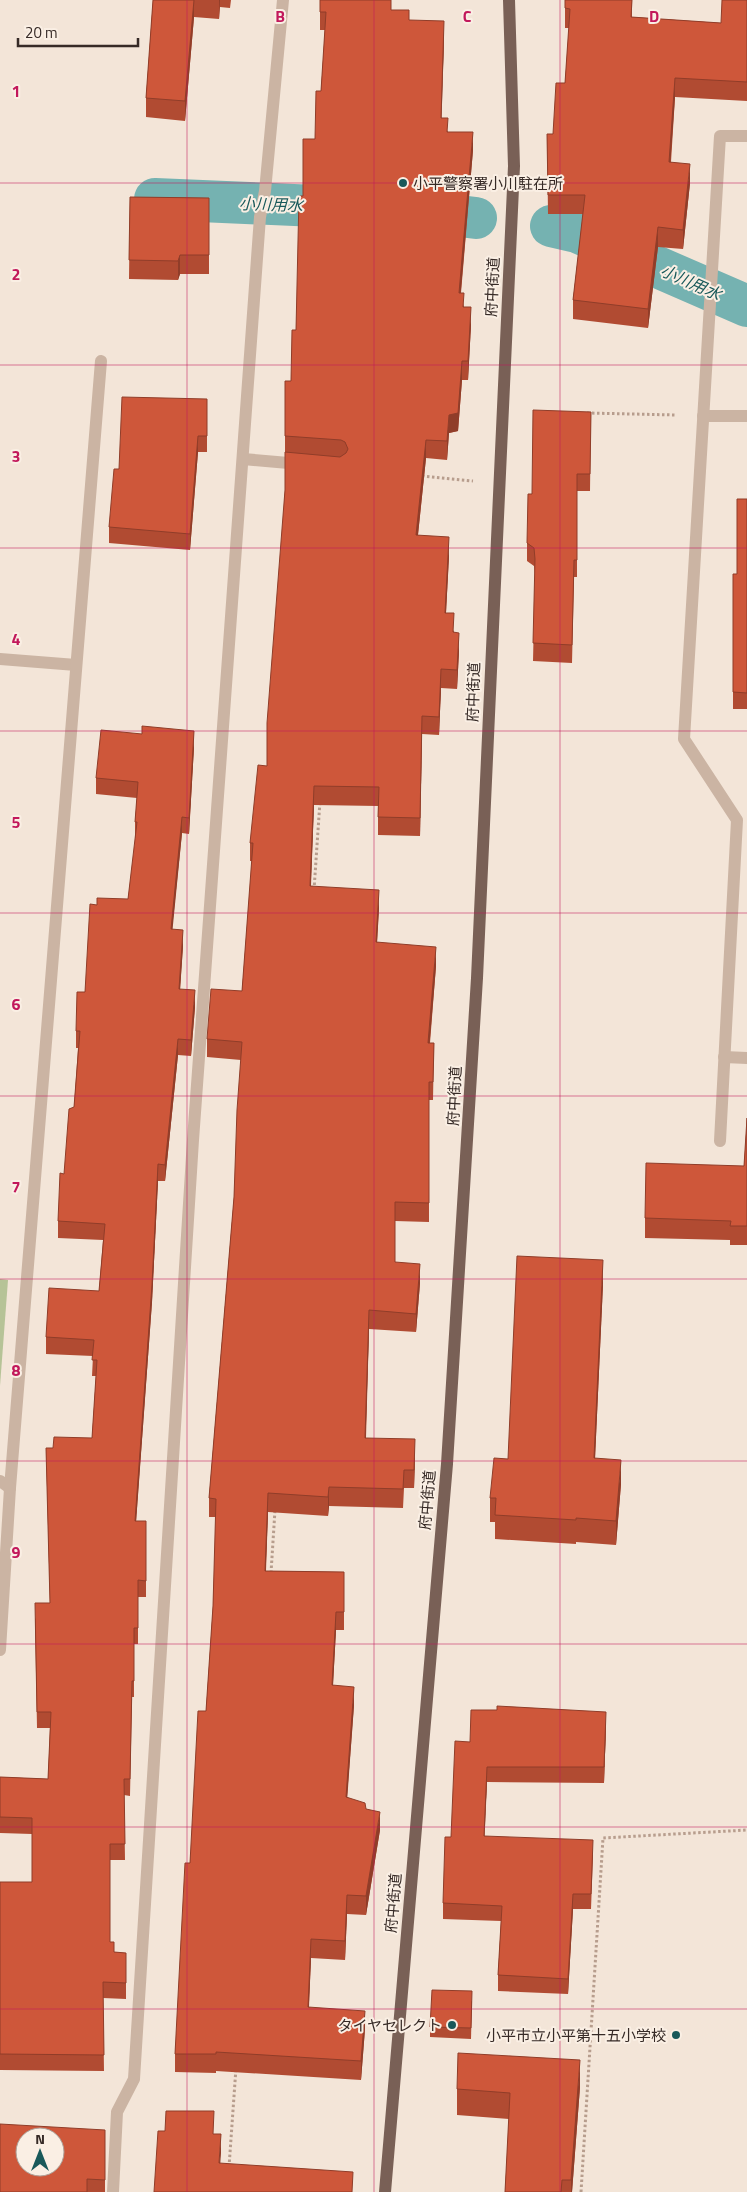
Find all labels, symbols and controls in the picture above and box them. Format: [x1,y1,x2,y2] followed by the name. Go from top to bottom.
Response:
[275,4,285,28] text: B
[463,4,472,28] text: C
[649,4,659,28] text: D
[18,15,138,47] scale bar
[25,21,58,44] text: 20 m
[12,79,20,103] text: 1
[413,172,563,195] place label: 小平警察署小川駐在所
[397,177,409,189] marker: 小平警察署小川駐在所
[239,191,305,217] water label: 小川用水
[479,256,505,318] street label: 府中街道
[657,258,727,307] water label: 小川用水
[12,262,20,286] text: 2
[12,444,20,468] text: 3
[12,627,21,651] text: 4
[460,662,486,722] street label: 府中街道
[12,810,21,834] text: 5
[12,992,21,1016] text: 6
[441,1065,467,1127] street label: 府中街道
[12,1175,20,1199] text: 7
[12,1358,21,1382] text: 8
[413,1469,441,1531] street label: 府中街道
[12,1540,21,1564] text: 9
[379,1872,407,1934] street label: 府中街道
[337,2014,442,2037] place label: タイヤセレクト
[446,2019,458,2031] marker: タイヤセレクト
[486,2024,666,2047] place label: 小平市立小平第十五小学校
[670,2029,682,2041] marker: 小平市立小平第十五小学校
[15,2127,65,2177] north arrow
[35,2128,45,2149] text: N

